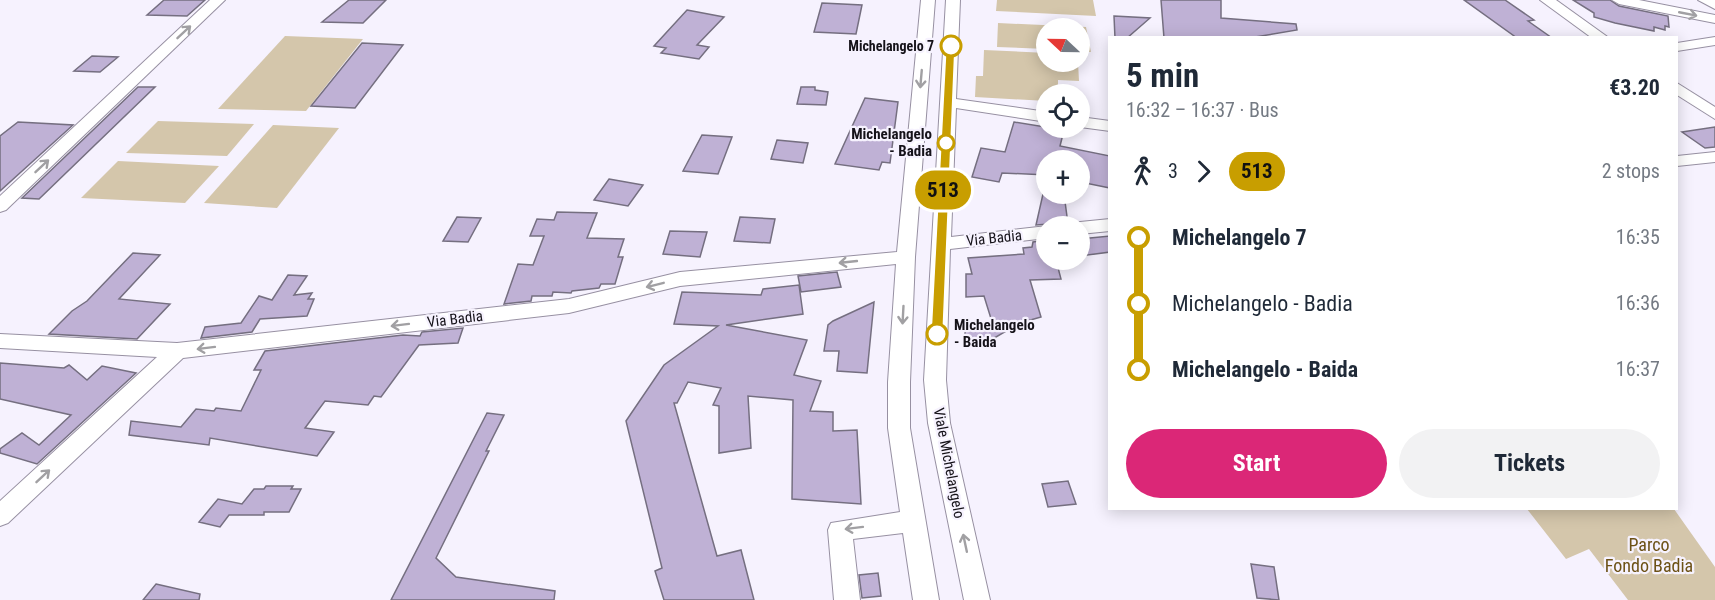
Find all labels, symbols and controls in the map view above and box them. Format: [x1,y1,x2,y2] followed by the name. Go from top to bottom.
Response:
[1677,9,1697,20] one-way arrow
[1036,18,1090,72] north arrow
[1036,18,1090,270] map controls
[176,25,191,39] one-way arrow
[940,35,962,57] marker: Michelangelo 7
[848,38,934,54] place label: Michelangelo 7
[1126,56,1199,95] text: 5 min
[915,69,926,89] one-way arrow
[1609,75,1660,100] text: €3.20
[1036,84,1090,138] button: locate
[1126,98,1279,122] text: 16:32 – 16:37 · Bus
[851,125,932,160] place label: Michelangelo - Badia
[937,134,955,152] marker: Michelangelo - Badia
[1036,150,1090,204] button: +
[1126,155,1159,188] icon: walk
[1187,155,1220,188] icon: forward
[35,159,50,173] one-way arrow
[1168,159,1178,183] text: 3
[1241,159,1273,183] text: 513
[1602,159,1660,183] text: 2 stops
[908,170,978,210] line badge: 513
[927,178,959,202] text: 513
[1036,216,1090,270] button: −
[1172,225,1307,250] text: Michelangelo 7
[1616,225,1660,249] text: 16:35
[965,226,1023,250] street label: Via Badia
[839,257,858,268] one-way arrow
[645,280,664,292] one-way arrow
[1172,291,1353,316] text: Michelangelo - Badia
[1616,291,1660,315] text: 16:36
[897,305,908,325] one-way arrow
[426,307,484,331] street label: Via Badia
[954,316,1035,351] place label: Michelangelo - Baida
[391,320,411,331] one-way arrow
[926,323,948,345] marker: Michelangelo - Baida
[197,343,217,354] one-way arrow
[1172,357,1358,382] text: Michelangelo - Baida
[1616,357,1660,381] text: 16:37
[929,406,969,520] street label: Viale Michelangelo
[1126,429,1387,498] button: Start
[1399,429,1660,498] button: Tickets
[35,469,50,483] one-way arrow
[845,523,865,534] one-way arrow
[959,534,970,553] one-way arrow
[1605,534,1693,576] park label: Parco Fondo Badia

